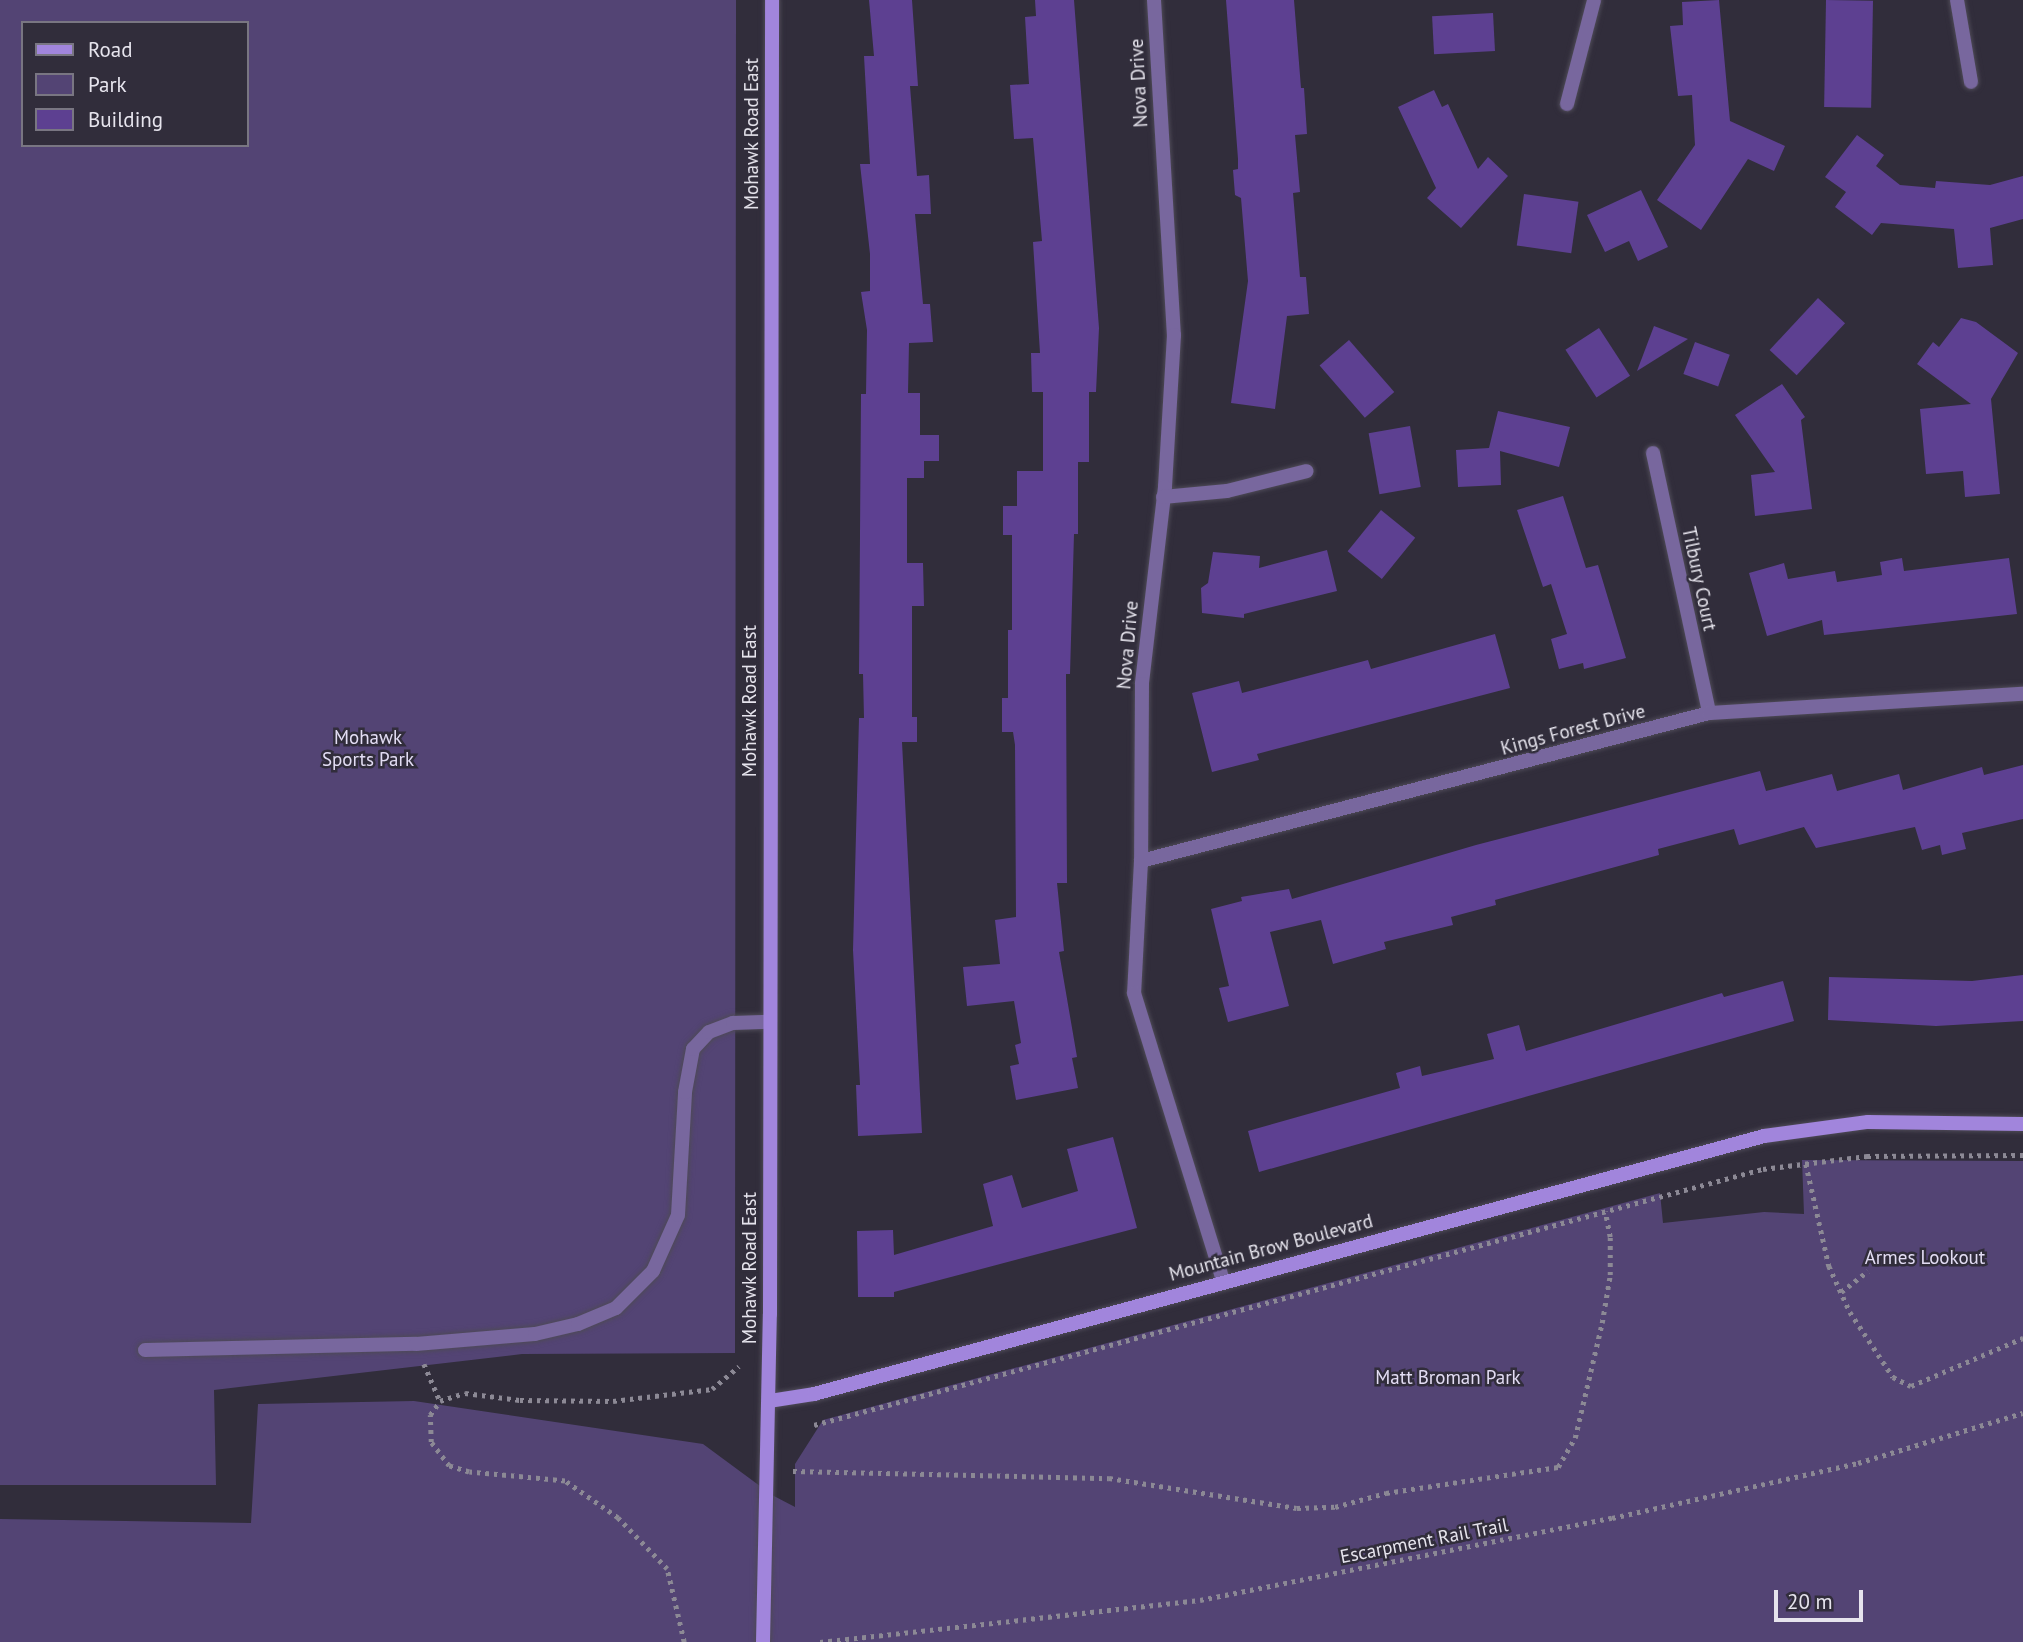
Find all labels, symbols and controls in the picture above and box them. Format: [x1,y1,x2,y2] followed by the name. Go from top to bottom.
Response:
[21,21,248,147] legend
[88,36,132,63] text: Road
[1125,38,1153,128] street label: Nova Drive
[741,58,763,210] street label: Mohawk Road East
[88,71,127,98] text: Park
[88,106,163,133] text: Building
[1677,525,1721,633] street label: Tilbury Court
[1113,600,1143,690] street label: Nova Drive
[739,625,761,777] street label: Mohawk Road East
[1498,700,1648,760] street label: Kings Forest Drive
[322,727,414,771] park label: Mohawk Sports Park
[739,1192,761,1344] street label: Mohawk Road East
[1166,1210,1376,1286] street label: Mountain Brow Boulevard
[1865,1247,1985,1269] park label: Armes Lookout
[1375,1367,1521,1389] park label: Matt Broman Park
[1338,1513,1510,1569] street label: Escarpment Rail Trail
[1778,1576,1867,1620] scale bar
[1787,1588,1833,1615] text: 20 m

